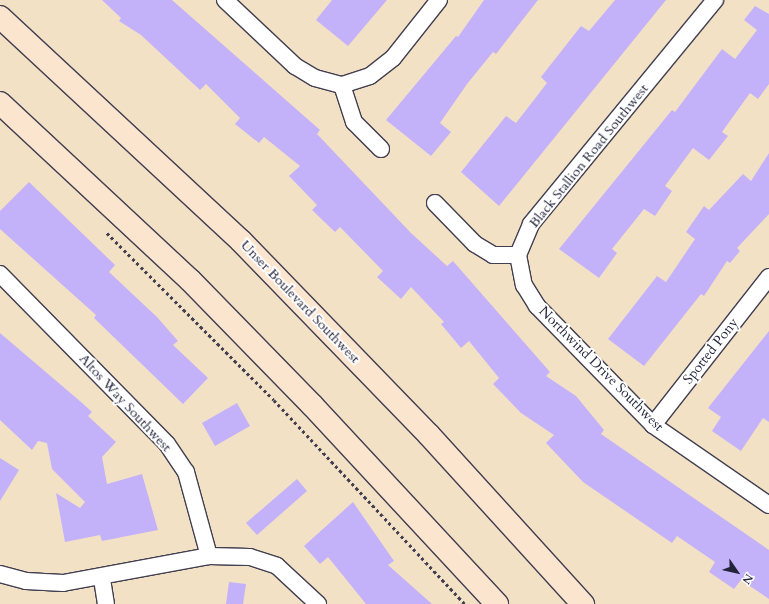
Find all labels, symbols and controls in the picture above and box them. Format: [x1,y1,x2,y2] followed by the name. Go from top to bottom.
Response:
[526,81,652,231] street label: Black Stallion Road Southwest
[237,237,363,367] street label: Unser Boulevard Southwest
[535,303,667,435] street label: Northwind Drive Southwest
[680,314,742,388] street label: Spotted Pony
[75,351,175,455] street label: Altos Way Southwest
[717,552,757,592] north arrow
[738,571,756,587] text: N

